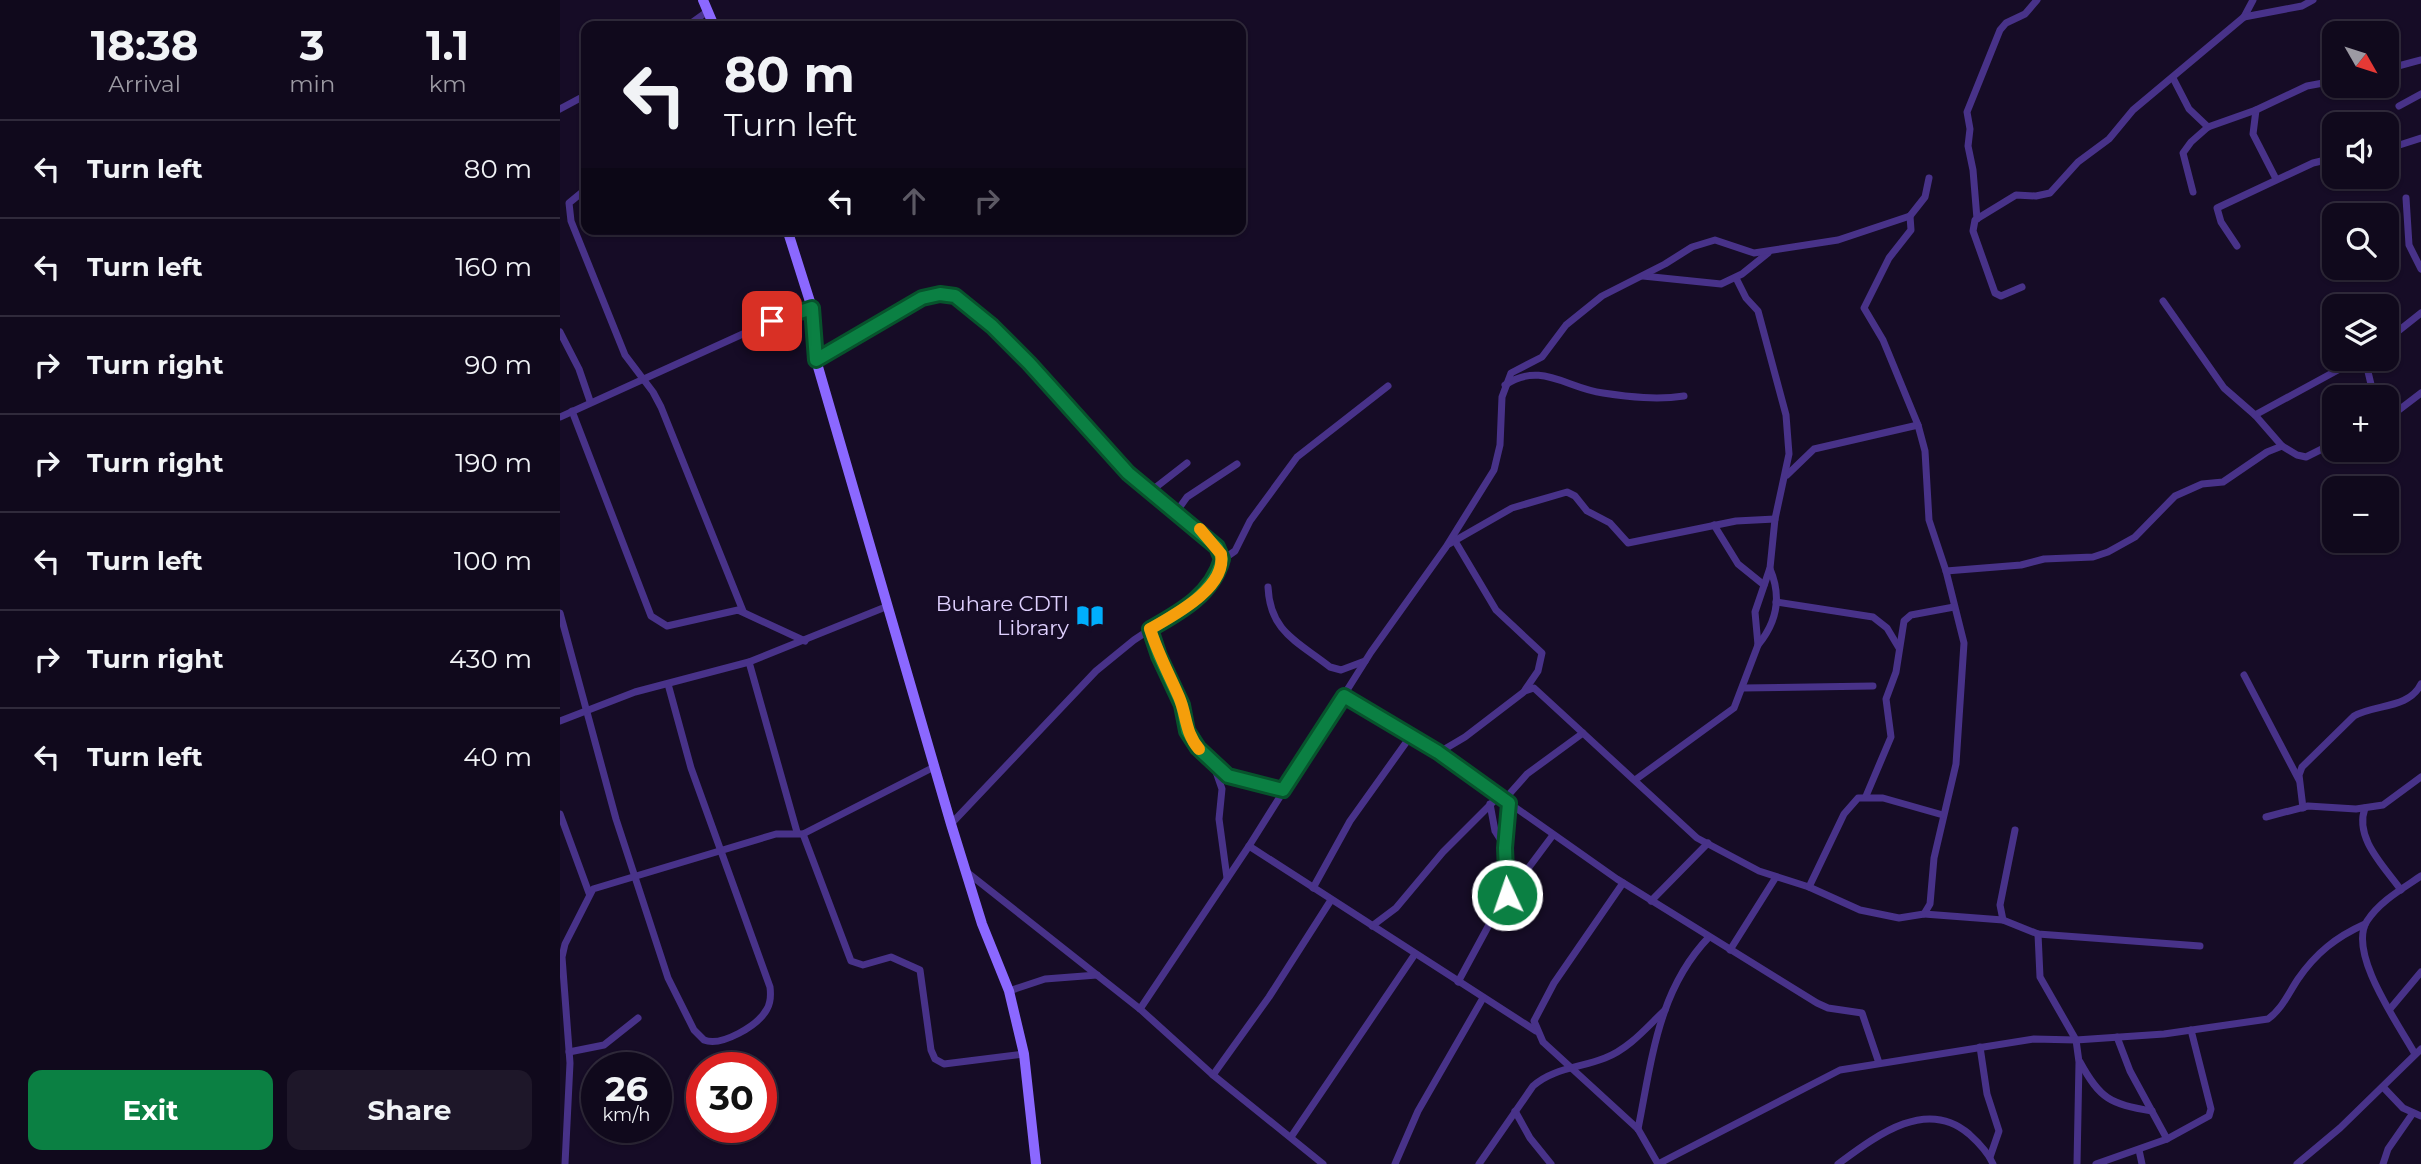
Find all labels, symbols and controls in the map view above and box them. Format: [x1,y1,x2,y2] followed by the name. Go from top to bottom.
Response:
[91,19,198,71] text: 18:38
[300,19,325,71] text: 3
[426,19,469,71] text: 1.1
[2322,21,2399,98] north arrow
[2322,21,2399,553] map controls
[724,45,855,104] text: 80 m
[609,49,700,140] icon: left
[108,70,181,98] text: Arrival
[289,70,335,98] text: min
[429,70,467,98] text: km
[724,105,858,144] text: Turn left
[2322,112,2399,189] button: sound
[28,150,66,188] icon: left
[87,153,203,185] text: Turn left
[464,153,532,185] text: 80 m
[822,182,860,220] icon: left
[895,182,933,220] icon: ahead
[968,182,1006,220] icon: right
[2322,203,2399,280] button: search
[28,248,66,286] icon: left
[87,251,203,283] text: Turn left
[455,251,532,283] text: 160 m
[742,291,802,351] pin
[2322,294,2399,371] button: layers
[753,302,791,340] icon: arrive
[28,346,66,384] icon: right
[87,349,223,381] text: Turn right
[465,349,532,381] text: 90 m
[2322,385,2399,462] button: +
[28,444,66,482] icon: right
[87,447,223,479] text: Turn right
[455,447,532,479] text: 190 m
[2322,476,2399,553] button: −
[28,542,66,580] icon: left
[87,545,203,577] text: Turn left
[454,545,532,577] text: 100 m
[936,591,1070,640] place label: Buhare CDTI Library
[1075,601,1105,631] library icon: Buhare CDTI Library
[28,640,66,678] icon: right
[87,643,223,675] text: Turn right
[449,643,532,675] text: 430 m
[28,738,66,776] icon: left
[87,741,203,773] text: Turn left
[463,741,532,773] text: 40 m
[1470,858,1544,932] position arrow
[686,1052,777,1143] speed limit sign: 30
[605,1067,648,1110] text: 26
[28,1070,273,1150] button: Exit
[287,1070,532,1150] button: Share
[602,1104,651,1126] text: km/h

